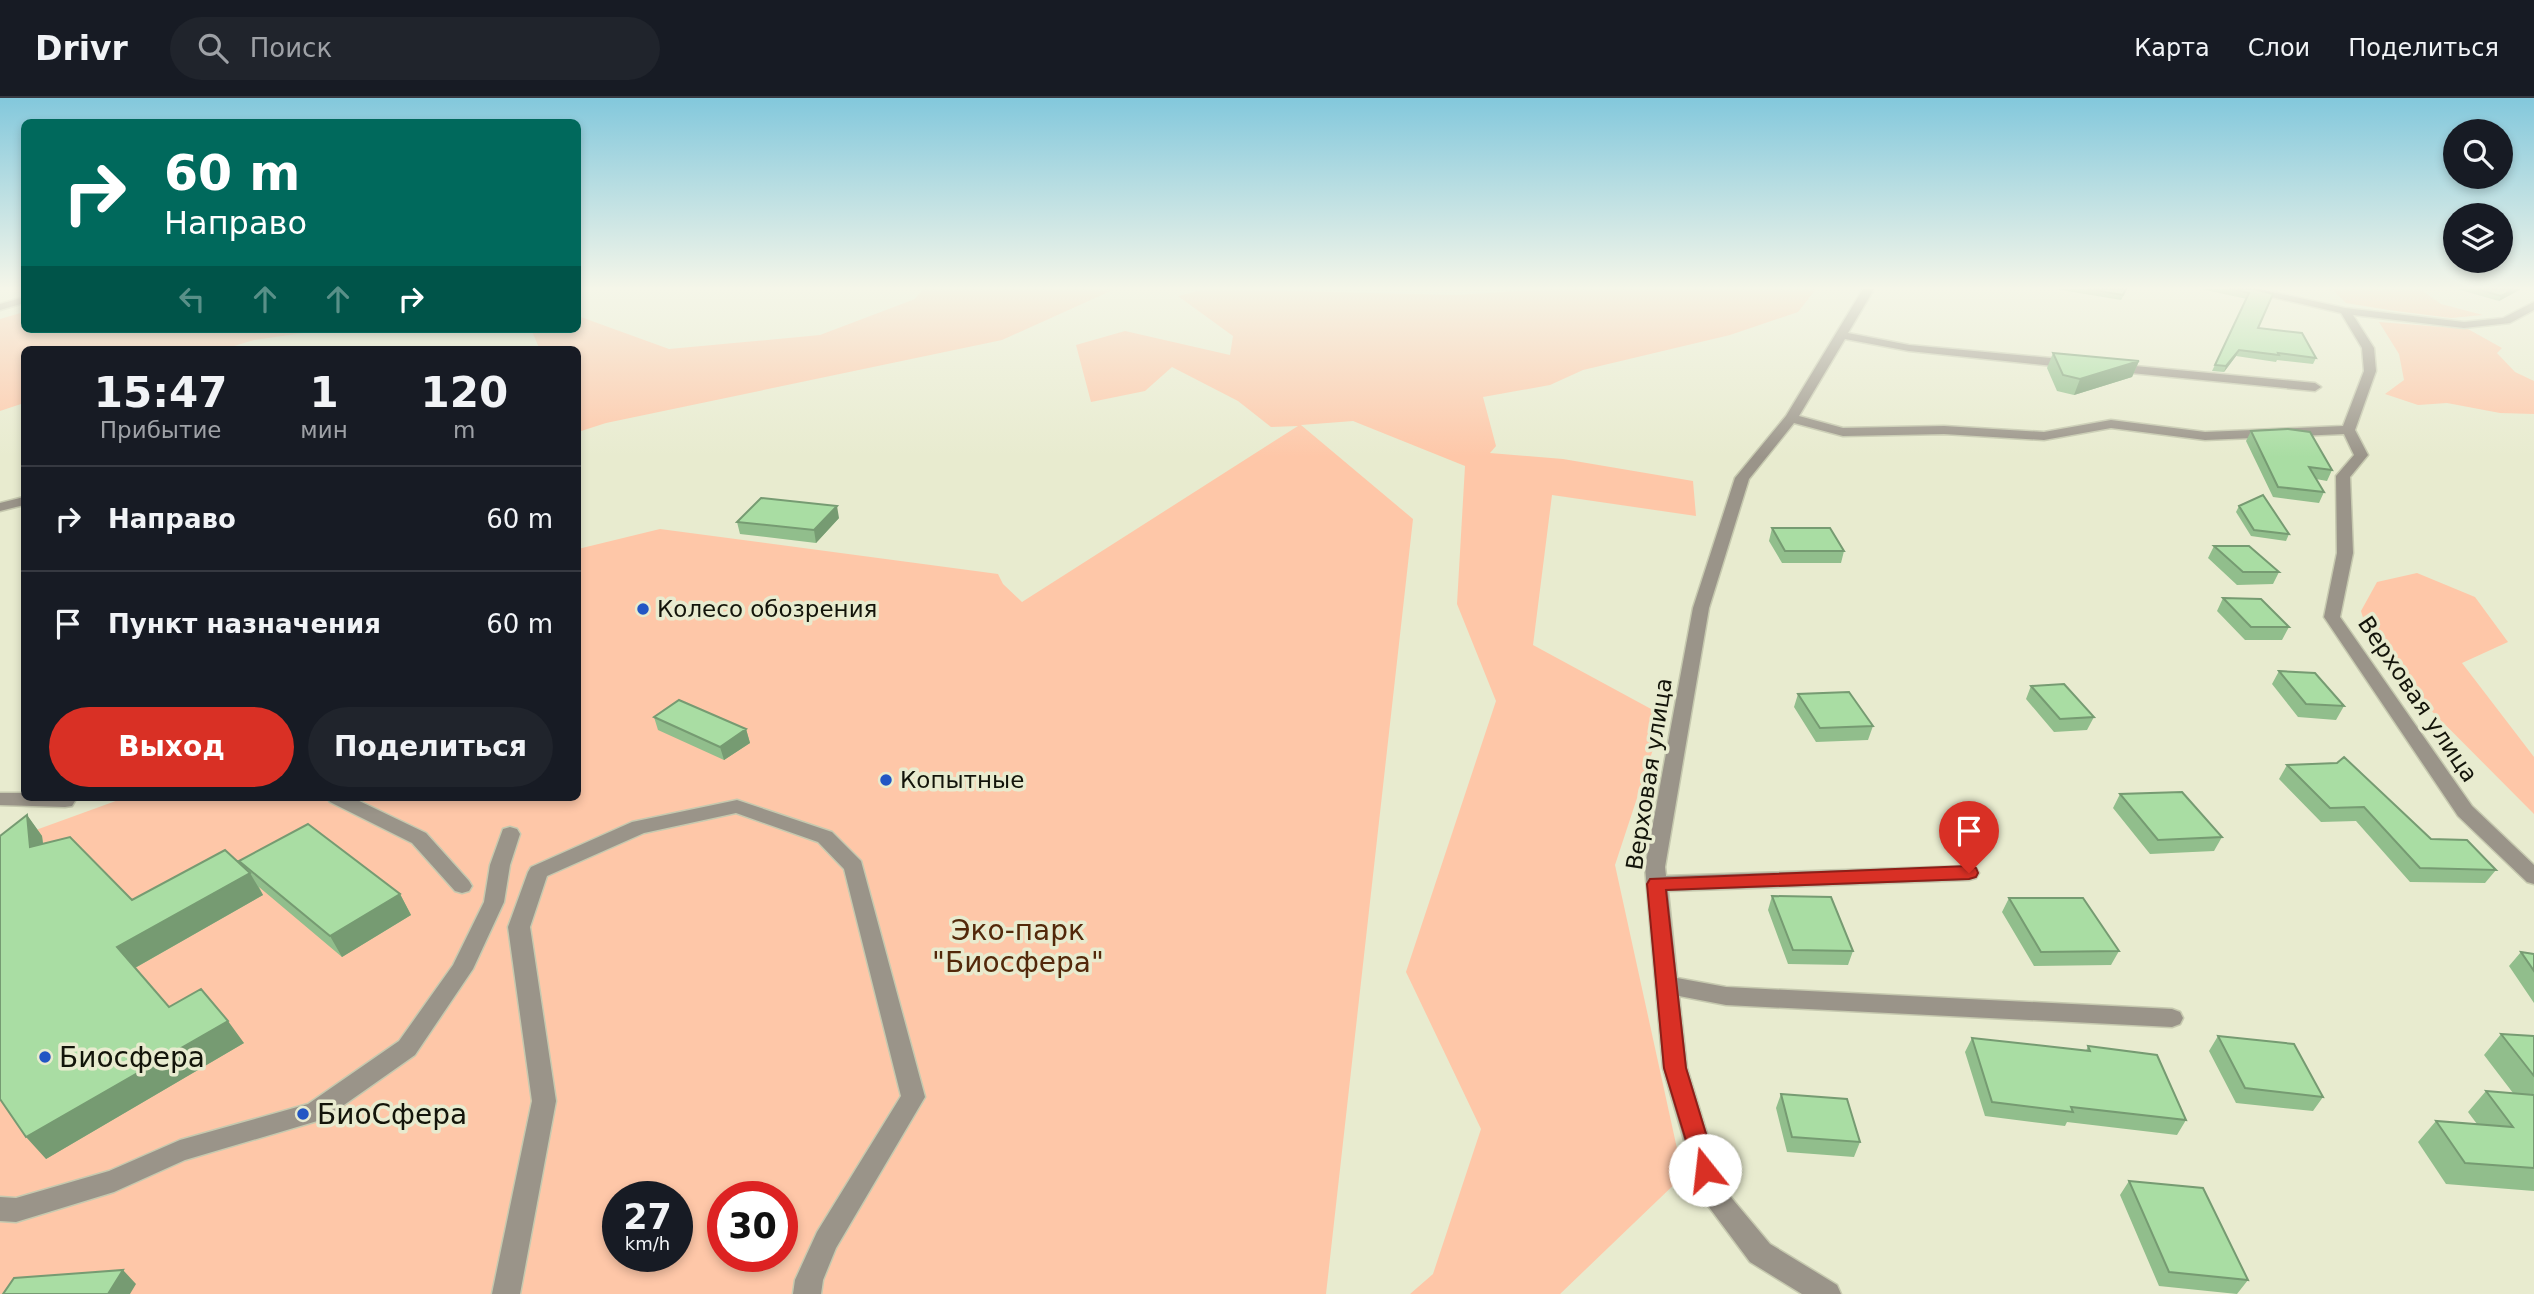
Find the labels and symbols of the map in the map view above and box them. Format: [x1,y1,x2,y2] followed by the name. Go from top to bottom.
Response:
[657,596,877,622] place label: Колесо обозрения
[635,601,651,617] marker: Колесо обозрения
[2353,611,2483,787] street label: Верховая улица
[1621,676,1677,872] street label: Верховая улица
[900,767,1024,793] place label: Копытные
[878,772,894,788] marker: Копытные
[1939,801,1999,873] pin
[932,914,1104,979] park label: Эко-парк "Биосфера"
[59,1041,205,1074] place label: Биосфера
[37,1049,53,1065] marker: Биосфера
[317,1098,467,1131] place label: БиоСфера
[295,1106,311,1122] marker: БиоСфера
[1668,1133,1742,1207] position arrow
[707,1181,798,1272] speed limit sign: 30

